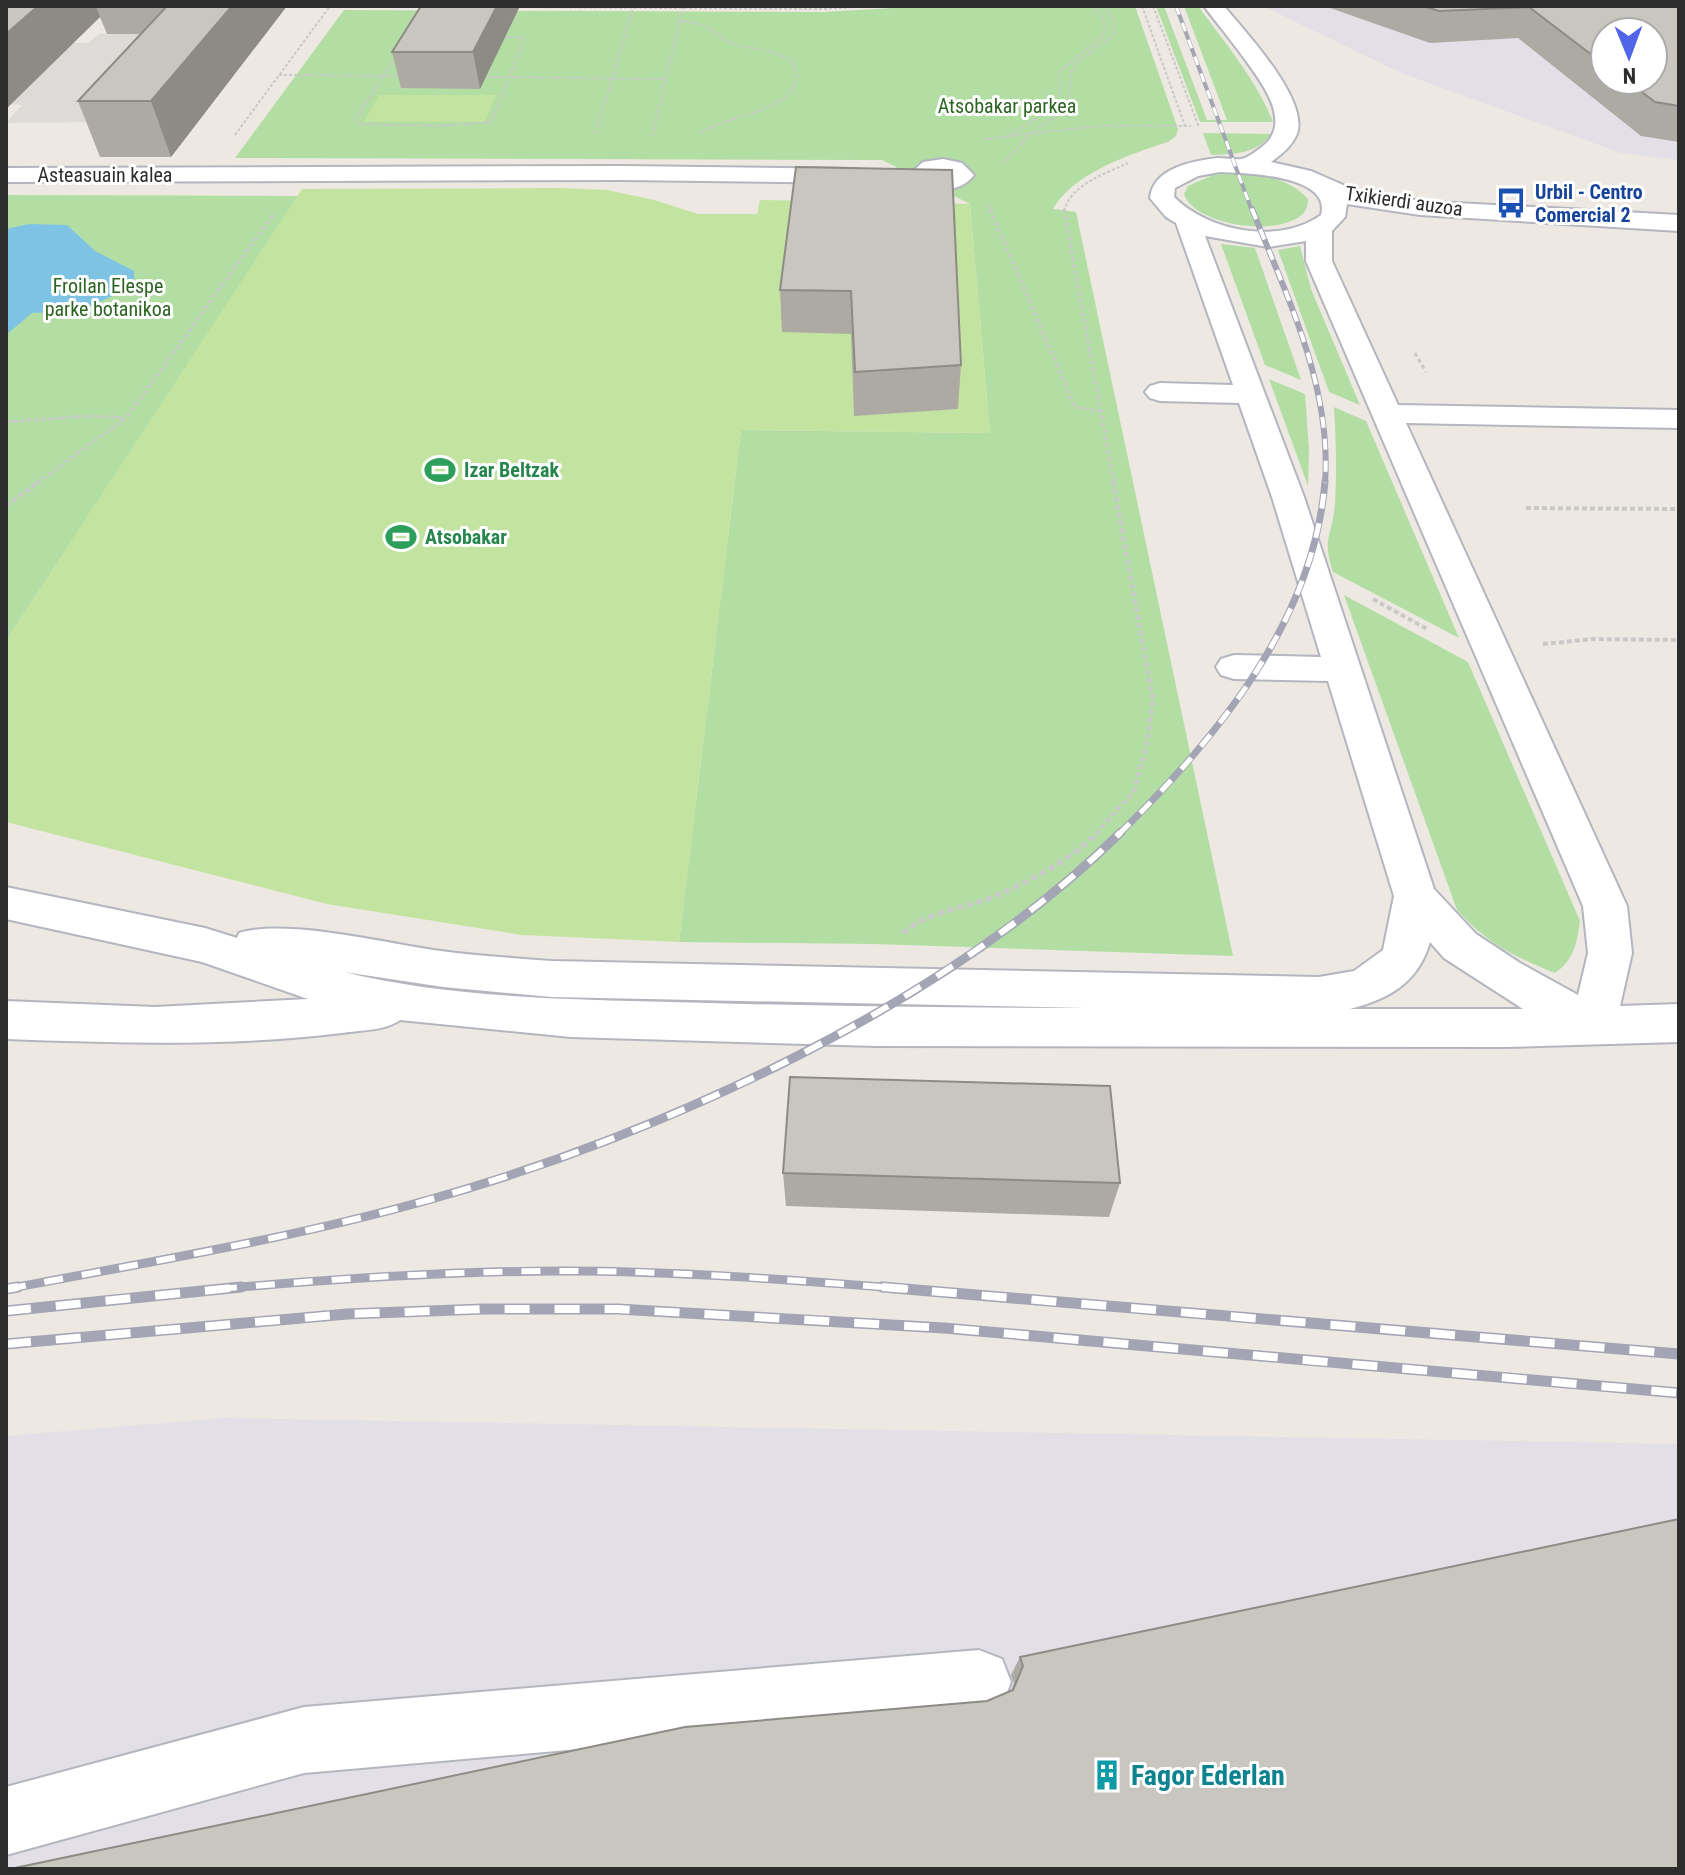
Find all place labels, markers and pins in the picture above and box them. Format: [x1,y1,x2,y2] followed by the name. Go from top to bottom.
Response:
[1535,180,1643,227] place label: Urbil - Centro Comercial 2
[1494,186,1528,220] bus stop icon: Urbil - Centro Comercial 2
[423,453,457,487] sports icon: Izar Beltzak
[464,458,560,482] place label: Izar Beltzak
[384,520,418,554] sports icon: Atsobakar
[425,525,507,549] place label: Atsobakar
[1090,1758,1124,1792] building icon: Fagor Ederlan
[1131,1759,1285,1792] place label: Fagor Ederlan

